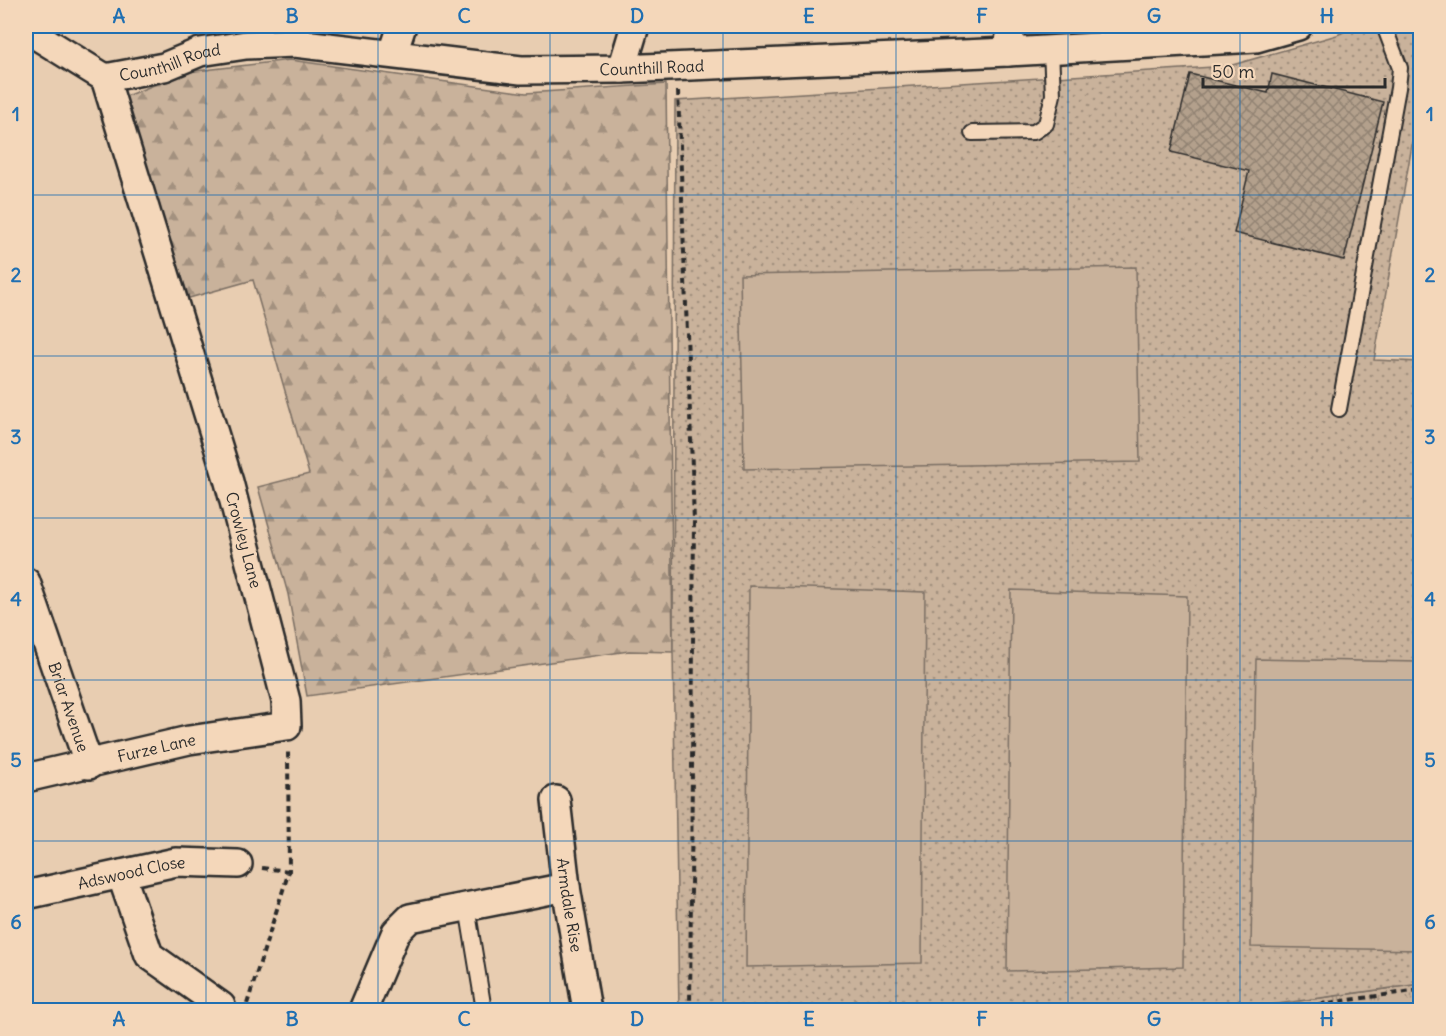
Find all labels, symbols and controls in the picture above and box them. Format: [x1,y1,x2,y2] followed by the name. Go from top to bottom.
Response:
[113,3,126,28] text: A
[285,3,299,28] text: B
[457,3,471,28] text: C
[630,3,644,28] text: D
[803,3,815,28] text: E
[976,3,988,28] text: F
[1147,3,1161,28] text: G
[1320,3,1334,28] text: H
[118,39,222,85] street label: Counthill Road
[1203,51,1384,89] scale bar
[599,55,705,79] street label: Counthill Road
[1212,60,1254,83] text: 50 m
[12,101,20,126] text: 1
[1426,101,1434,126] text: 1
[11,262,22,287] text: 2
[1425,262,1436,287] text: 2
[10,424,22,449] text: 3
[1424,424,1436,449] text: 3
[222,490,266,590] street label: Crowley Lane
[10,586,22,611] text: 4
[1424,586,1436,611] text: 4
[44,659,94,754] street label: Briar Avenue
[115,729,197,766] street label: Furze Lane
[10,747,22,772] text: 5
[1424,747,1436,772] text: 5
[76,852,186,893] street label: Adswood Close
[553,857,587,954] street label: Armdale Rise
[10,909,22,934] text: 6
[1424,909,1436,934] text: 6
[113,1006,126,1031] text: A
[285,1006,299,1031] text: B
[457,1006,471,1031] text: C
[630,1006,644,1031] text: D
[803,1006,815,1031] text: E
[976,1006,988,1031] text: F
[1147,1006,1161,1031] text: G
[1320,1006,1334,1031] text: H

